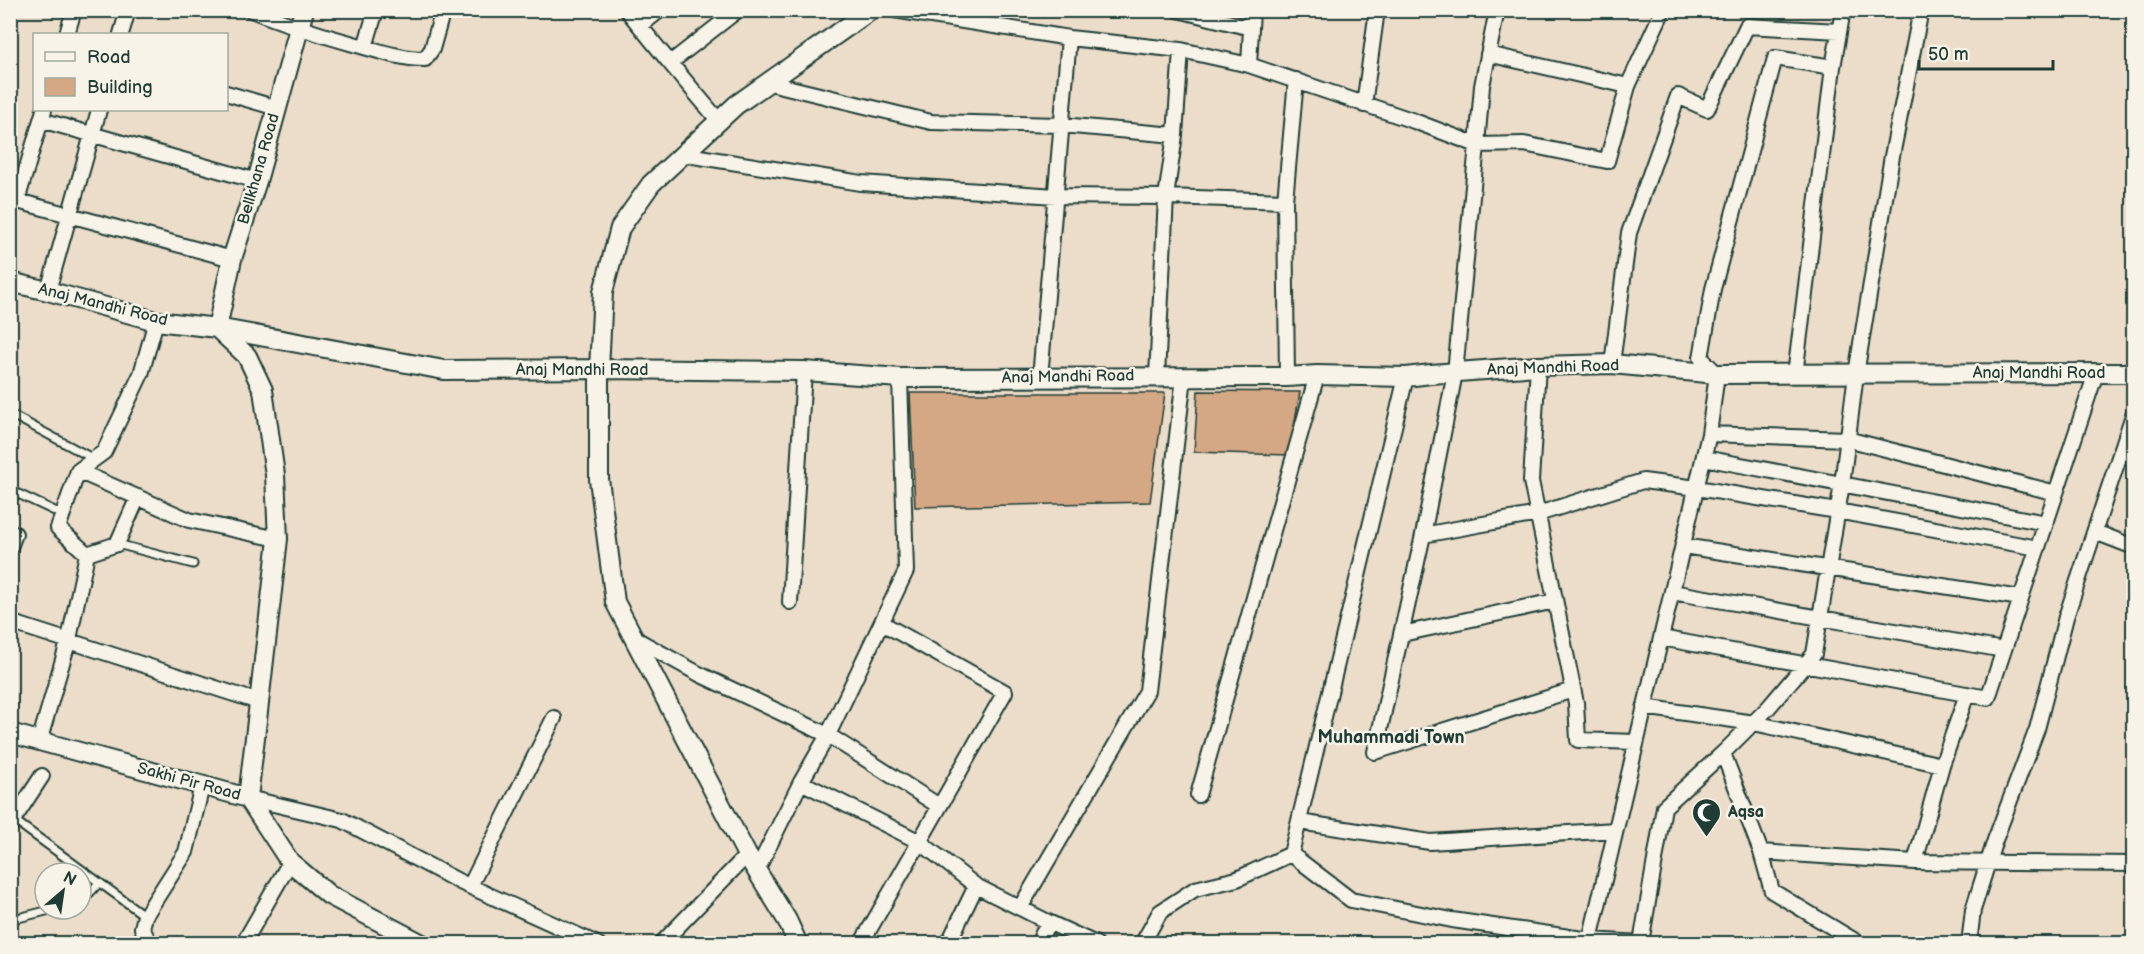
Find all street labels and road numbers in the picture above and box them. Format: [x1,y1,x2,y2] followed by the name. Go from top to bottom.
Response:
[234,111,284,227] street label: Bellkhana Road
[36,280,170,330] street label: Anaj Mandhi Road
[1486,356,1620,380] street label: Anaj Mandhi Road
[516,361,648,380] street label: Anaj Mandhi Road
[1973,364,2105,383] street label: Anaj Mandhi Road
[1002,366,1134,388] street label: Anaj Mandhi Road
[135,759,243,805] street label: Sakhi Pir Road

